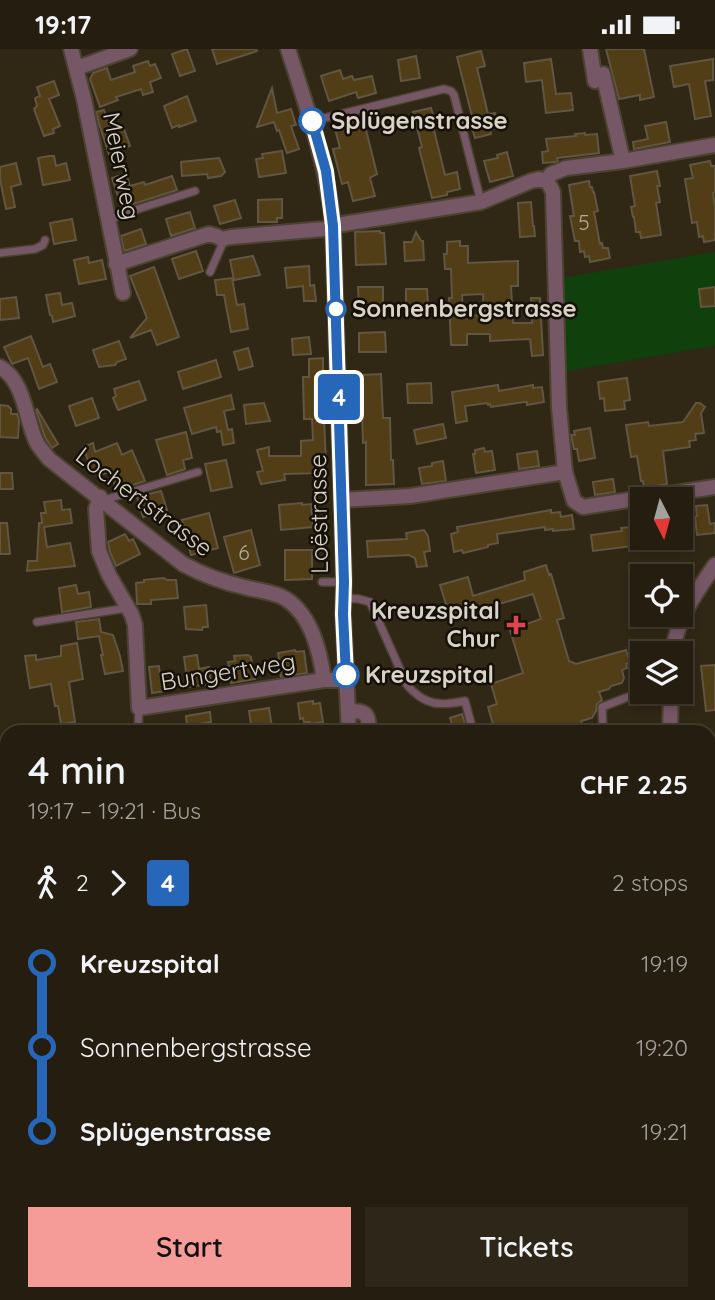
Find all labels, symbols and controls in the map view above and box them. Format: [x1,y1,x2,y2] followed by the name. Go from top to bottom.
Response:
[35,8,91,41] text: 19:17
[331,105,508,135] place label: Splügenstrasse
[299,108,325,134] marker: Splügenstrasse
[97,109,147,222] street label: Meierweg
[578,209,590,235] house number: 5
[352,293,577,323] place label: Sonnenbergstrasse
[326,299,346,319] marker: Sonnenbergstrasse
[316,374,362,420] line badge: 4
[332,382,346,412] text: 4
[70,440,219,562] street label: Lochertstrasse
[302,454,334,574] street label: Loëstrasse
[630,487,693,549] north arrow
[630,487,693,704] map controls
[238,539,250,565] house number: 6
[630,564,693,627] button: locate
[371,595,500,653] place label: Kreuzspital Chur
[506,615,526,635] marker: Kreuzspital Chur
[630,641,693,704] button: layers
[158,646,297,696] street label: Bungertweg
[365,659,494,689] place label: Kreuzspital
[333,662,359,688] marker: Kreuzspital
[28,746,126,794] text: 4 min
[580,768,688,801] text: CHF 2.25
[28,796,201,825] text: 19:17 – 19:21 · Bus
[28,864,66,902] icon: walk
[99,864,137,902] icon: forward
[76,868,89,897] text: 2
[161,868,175,898] text: 4
[612,868,688,897] text: 2 stops
[80,947,220,980] text: Kreuzspital
[641,949,688,978] text: 19:19
[80,1031,312,1064] text: Sonnenbergstrasse
[636,1033,688,1062] text: 19:20
[80,1115,272,1148] text: Splügenstrasse
[641,1117,688,1146] text: 19:21
[28,1207,351,1287] button: Start
[365,1207,688,1287] button: Tickets

